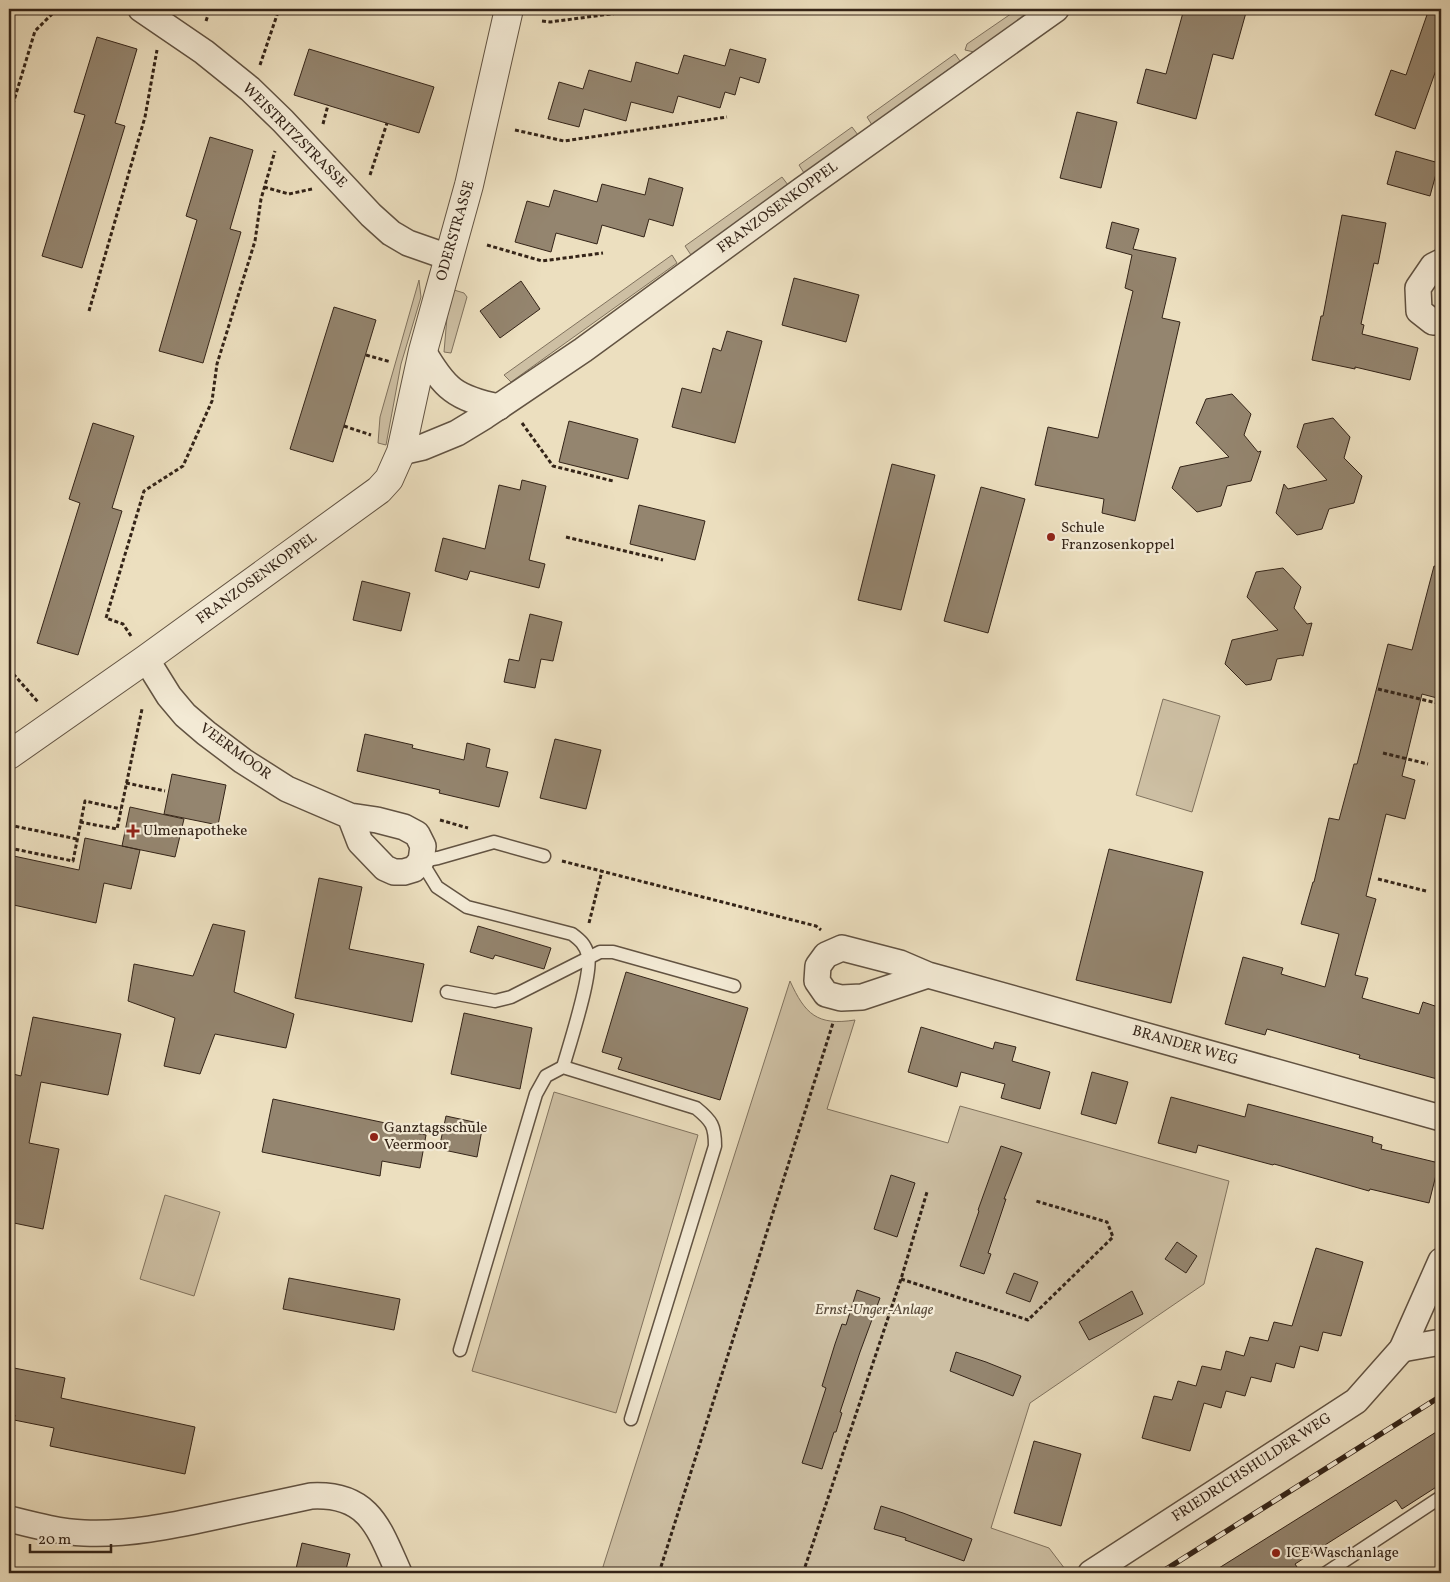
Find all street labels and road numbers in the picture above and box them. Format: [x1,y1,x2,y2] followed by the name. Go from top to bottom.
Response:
[237,79,351,193] street label: WEISTRITZSTRASSE
[713,157,843,259] street label: FRANZOSENKOPPEL
[432,178,480,284] street label: ODERSTRASSE
[192,528,322,630] street label: FRANZOSENKOPPEL
[195,719,275,785] street label: VEERMOOR
[1130,1021,1240,1071] street label: BRANDER WEG
[1168,1408,1336,1528] street label: FRIEDRICHSHULDER WEG

